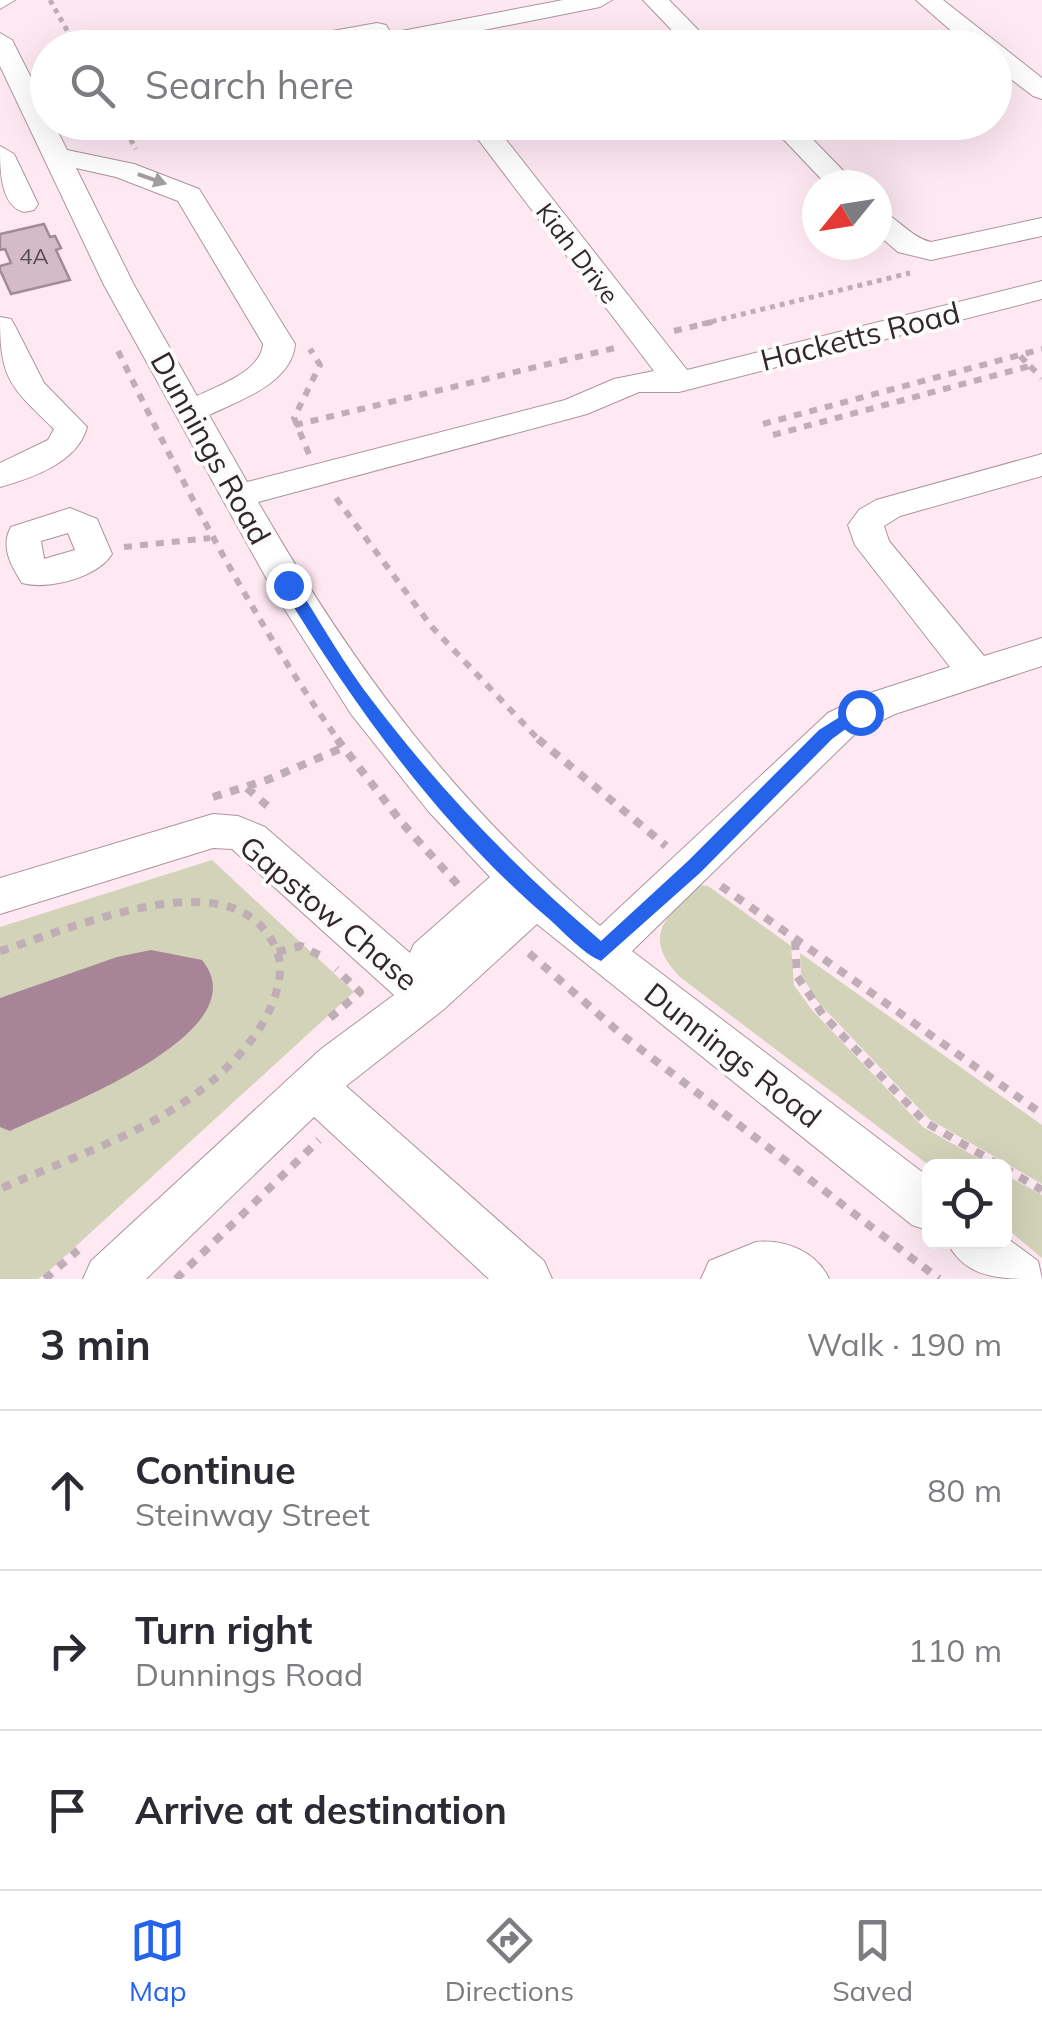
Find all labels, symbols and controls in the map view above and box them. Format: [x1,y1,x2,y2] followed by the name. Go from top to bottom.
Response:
[30,30,1012,140] search box
[65,58,120,113] icon: search
[145,61,354,109] text: Search here
[802,170,892,260] north arrow
[137,173,167,188] one-way arrow
[530,196,626,310] street label: Kiah Drive
[19,242,49,270] house number: 4A
[756,293,964,379] street label: Hacketts Road
[143,345,279,551] street label: Dunnings Road
[266,563,312,609] route end
[838,690,884,736] route start
[232,827,426,999] street label: Gapstow Chase
[637,974,829,1136] street label: Dunnings Road
[922,1159,1012,1249] map controls
[922,1159,1012,1249] button: locate
[40,1318,151,1371] text: 3 min
[807,1324,1002,1364] text: Walk · 190 m
[135,1446,296,1494] text: Continue
[40,1463,95,1518] icon: ahead
[927,1470,1002,1510] text: 80 m
[135,1494,370,1534] text: Steinway Street
[135,1606,312,1654] text: Turn right
[40,1623,95,1678] icon: right
[908,1630,1002,1670] text: 110 m
[135,1654,363,1694] text: Dunnings Road
[40,1783,95,1838] icon: arrive
[135,1786,507,1834] text: Arrive at destination
[129,1913,187,2008] tab: Map
[445,1913,574,2008] tab: Directions
[832,1913,913,2008] tab: Saved

